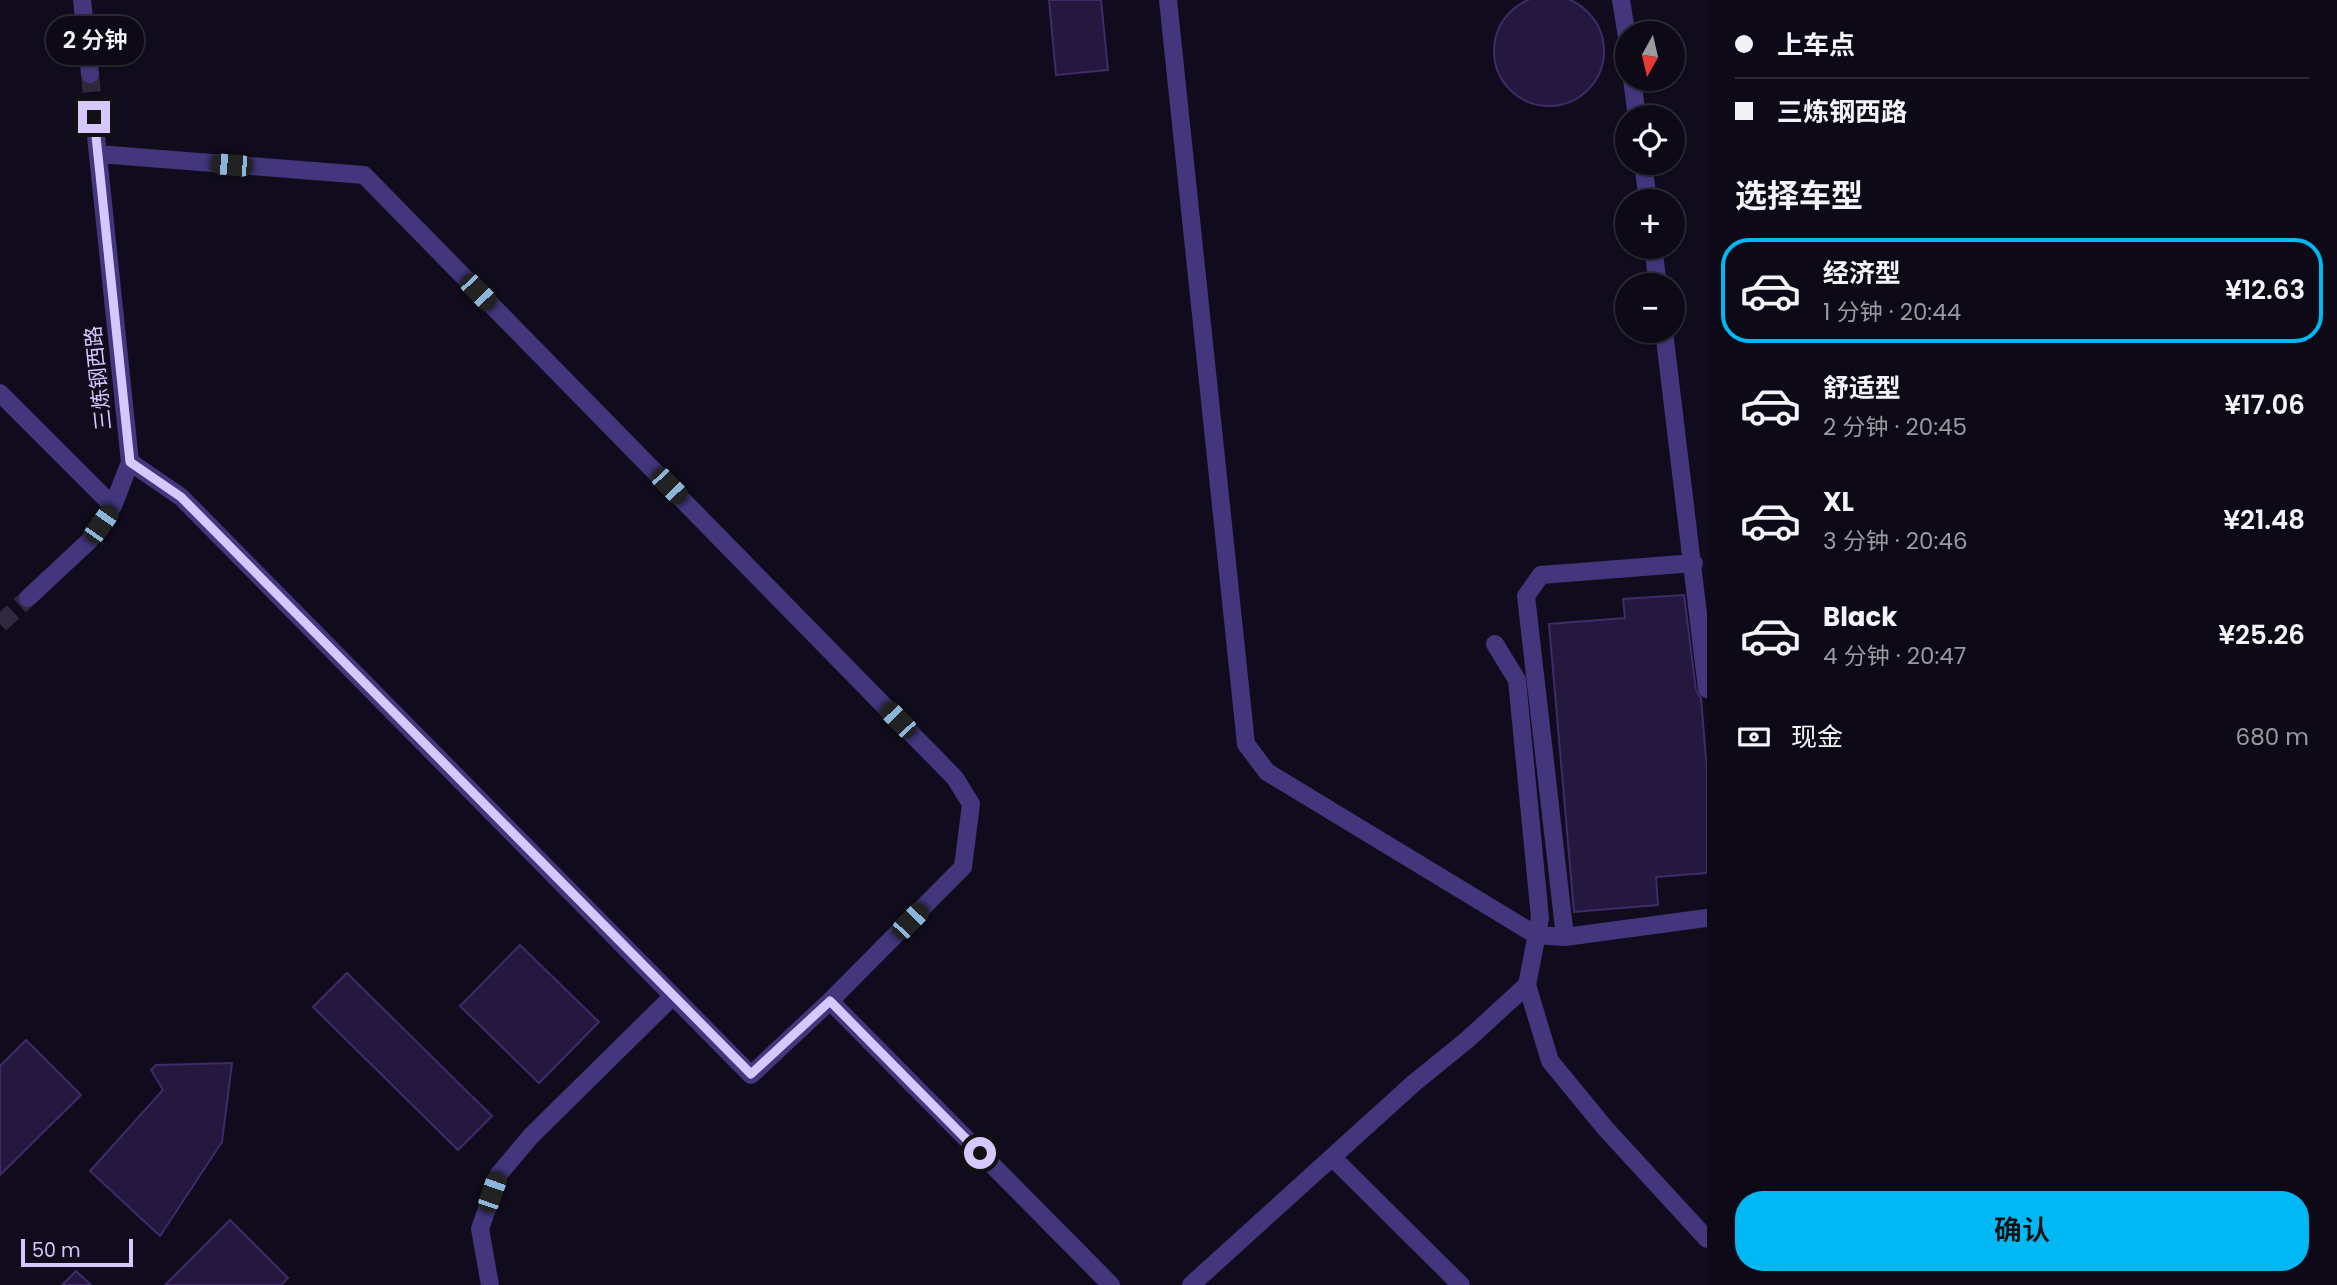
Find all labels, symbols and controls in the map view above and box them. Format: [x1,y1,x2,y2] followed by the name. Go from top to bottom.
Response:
[45,16,143,64] callout: 2 分钟
[1615,21,1685,91] north arrow
[1615,21,1685,343] map controls
[63,24,127,56] text: 2 分钟
[1777,27,1855,63] text: 上车点
[1777,94,1907,130] text: 三炼钢西路
[78,101,110,133] route end
[1615,105,1685,175] button: locate
[210,153,253,177] car
[1735,173,1863,218] text: 选择车型
[1615,189,1685,259] button: +
[1823,255,1901,291] text: 经济型
[1739,259,1802,322] icon: car
[456,270,501,314] car
[2225,272,2305,308] text: ¥12.63
[1615,273,1685,343] button: −
[1823,296,1961,328] text: 1 分钟 · 20:44
[78,324,118,432] street label: 三炼钢西路
[1823,370,1901,406] text: 舒适型
[1739,374,1802,437] icon: car
[2225,387,2305,423] text: ¥17.06
[1823,411,1967,443] text: 2 分钟 · 20:45
[647,464,692,508] car
[1823,484,1854,520] text: XL
[1739,489,1802,552] icon: car
[81,501,122,547] car
[2223,502,2305,538] text: ¥21.48
[1823,525,1968,557] text: 3 分钟 · 20:46
[1823,599,1897,635] text: Black
[1739,604,1802,667] icon: car
[2218,617,2305,653] text: ¥25.26
[1823,640,1966,672] text: 4 分钟 · 20:47
[876,698,921,742] car
[1735,718,1773,756] icon: cash
[1791,719,1843,755] text: 现金
[2236,721,2309,753] text: 680 m
[888,899,933,943] car
[964,1137,996,1169] route start
[476,1169,509,1215] car
[1735,1191,2309,1271] button: 确认
[21,1236,133,1268] scale bar
[32,1237,81,1264] text: 50 m

